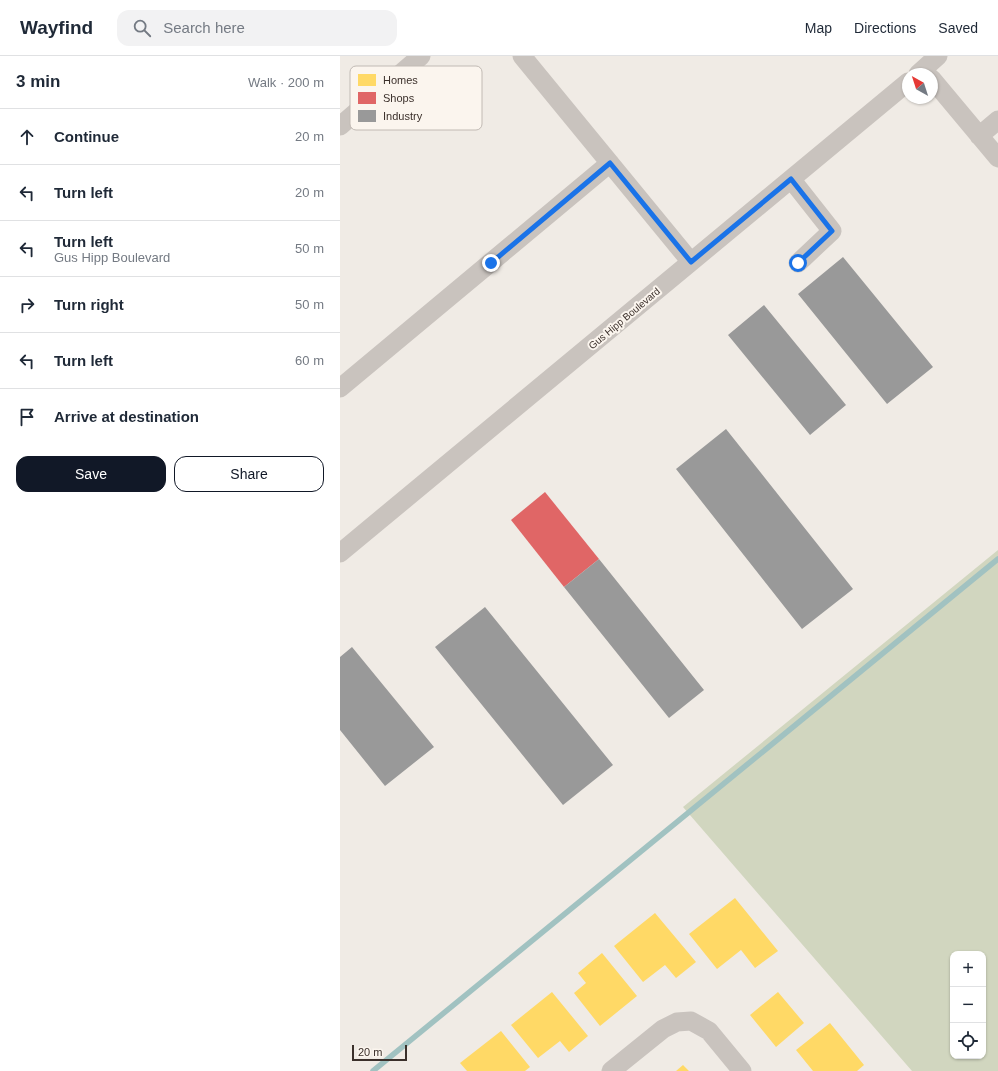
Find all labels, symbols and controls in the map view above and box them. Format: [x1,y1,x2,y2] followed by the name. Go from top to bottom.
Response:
[117,10,397,46] search box
[20,17,93,38] text: Wayfind
[131,17,153,39] icon: search
[163,19,245,36] text: Search here
[805,20,832,36] text: Map
[854,20,916,36] text: Directions
[938,20,978,36] text: Saved
[350,66,482,130] legend
[902,68,938,104] north arrow
[16,72,60,91] text: 3 min
[383,74,418,86] text: Homes
[248,75,324,90] text: Walk · 200 m
[383,92,415,104] text: Shops
[383,110,423,122] text: Industry
[16,126,38,148] icon: ahead
[54,128,119,145] text: Continue
[295,129,324,144] text: 20 m
[16,182,38,204] icon: left
[54,184,113,201] text: Turn left
[295,185,324,200] text: 20 m
[54,233,113,250] text: Turn left
[16,238,38,260] icon: left
[295,241,324,256] text: 50 m
[54,250,170,265] text: Gus Hipp Boulevard
[482,254,500,272] route end
[789,254,807,272] route start
[587,285,662,351] street label: Gus Hipp Boulevard
[16,294,38,316] icon: right
[54,296,124,313] text: Turn right
[295,297,324,312] text: 50 m
[16,350,38,372] icon: left
[54,352,113,369] text: Turn left
[295,353,324,368] text: 60 m
[16,406,38,428] icon: arrive
[54,408,199,425] text: Arrive at destination
[16,456,166,492] button: Save
[174,456,324,492] button: Share
[950,951,986,1059] map controls
[950,951,986,987] button: +
[950,987,986,1023] button: −
[950,1023,986,1059] button: locate
[352,1043,407,1062] scale bar
[358,1046,382,1058] text: 20 m

